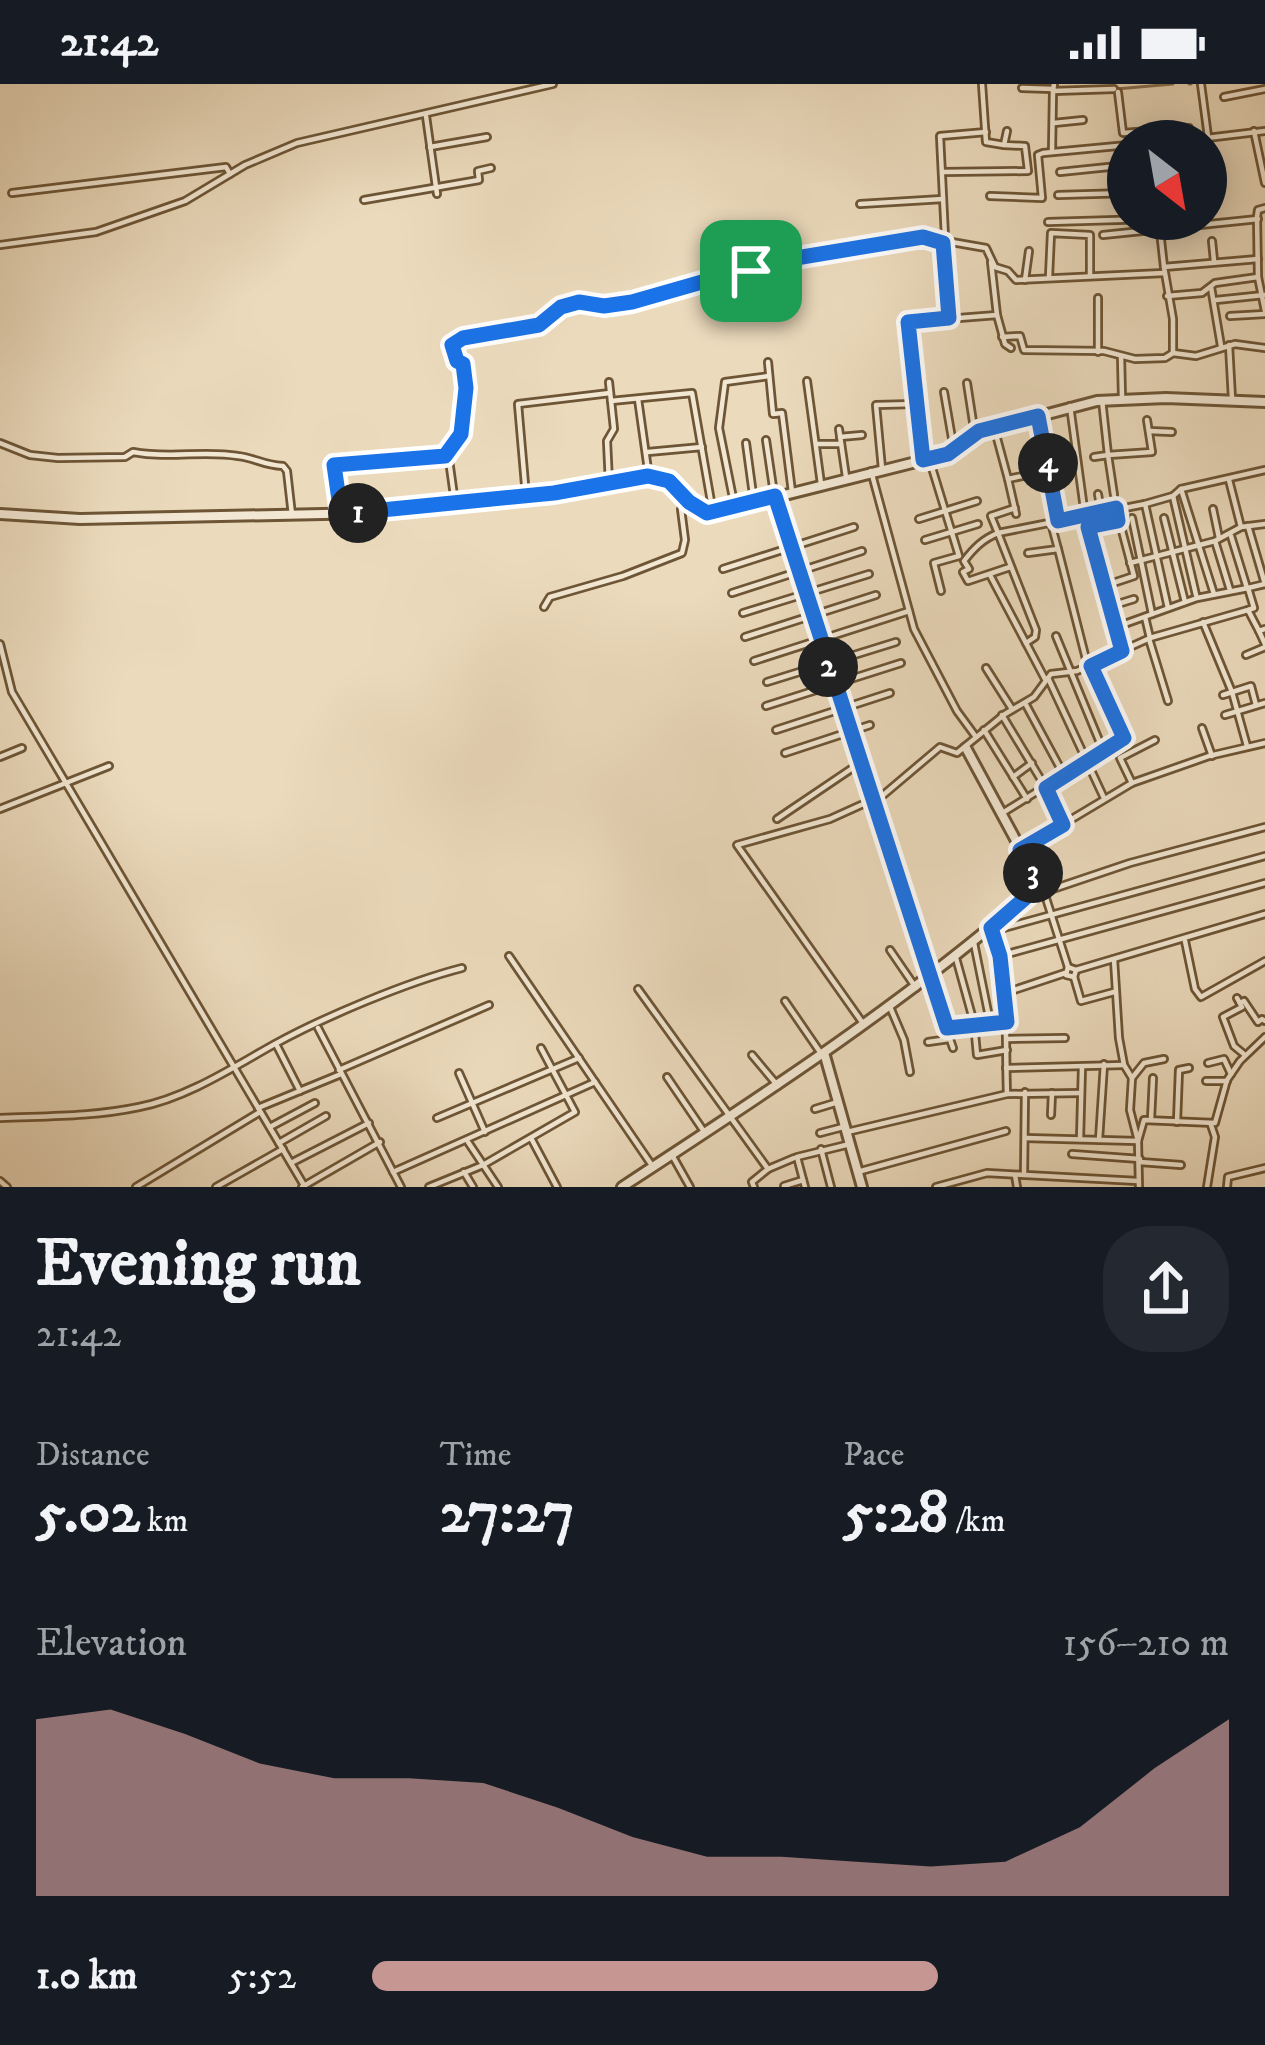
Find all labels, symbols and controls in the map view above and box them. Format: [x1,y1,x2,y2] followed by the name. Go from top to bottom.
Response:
[60,14,158,70] text: 21:42
[1107,120,1227,240] north arrow
[1107,120,1227,240] map controls
[700,220,802,322] pin
[718,238,784,304] icon: arrive
[1018,433,1078,493] pin: 4
[1039,442,1058,483] text: 4
[328,483,388,543] pin: 1
[352,492,364,533] text: 1
[798,637,858,697] pin: 2
[820,646,836,687] text: 2
[1003,843,1063,903] pin: 3
[1027,852,1039,893] text: 3
[36,1224,361,1306] text: Evening run
[1103,1226,1229,1352] button: share
[36,1310,121,1359] text: 21:42
[36,1435,150,1476] text: Distance
[440,1435,511,1476] text: Time
[843,1435,904,1476] text: Pace
[36,1476,140,1551] text: 5.02
[440,1476,575,1551] text: 27:27
[843,1476,948,1551] text: 5:28
[140,1501,188,1542] text: km
[948,1501,1006,1542] text: /km
[36,1619,187,1668] text: Elevation
[1063,1619,1229,1668] text: 156–210 m
[36,1952,138,2001] text: 1.0 km
[228,1952,296,2001] text: 5:52

